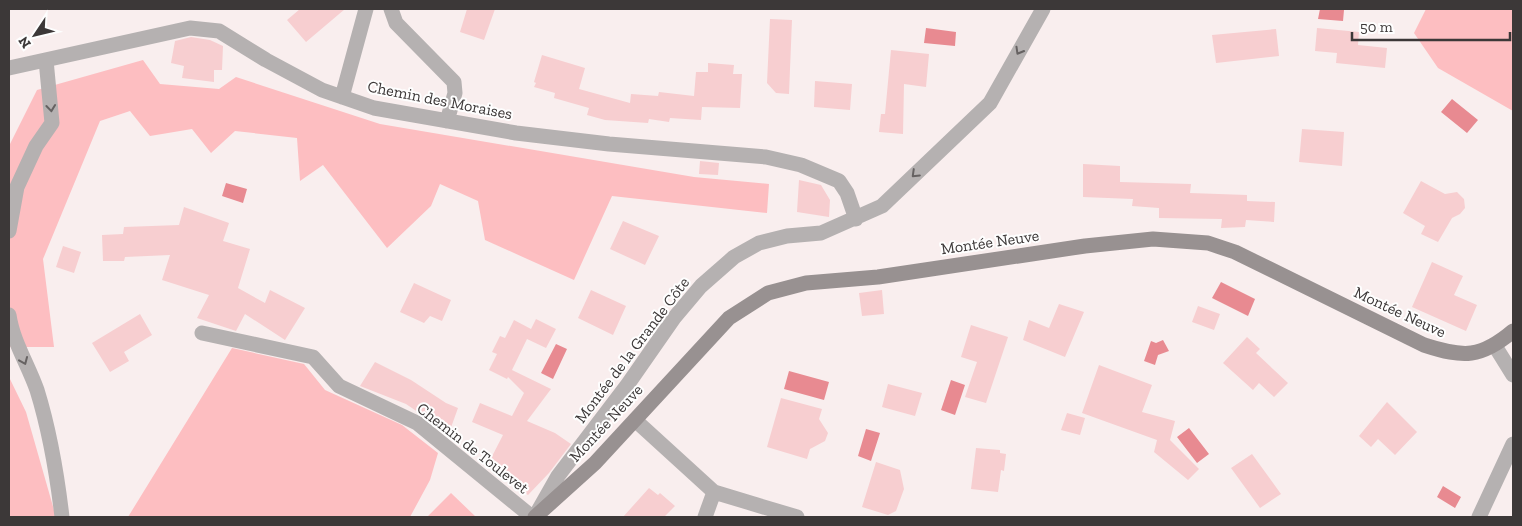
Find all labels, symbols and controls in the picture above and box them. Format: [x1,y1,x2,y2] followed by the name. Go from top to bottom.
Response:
[10,10,60,60] north arrow
[1352,10,1510,42] scale bar
[1360,18,1393,36] text: 50 m
[15,33,35,51] text: N
[1015,46,1025,55] one-way arrow
[366,77,514,123] street label: Chemin des Moraises
[45,104,56,112] one-way arrow
[912,168,921,177] one-way arrow
[940,226,1040,258] street label: Montée Neuve
[571,273,693,427] street label: Montée de la Grande Côte
[1351,282,1449,342] street label: Montée Neuve
[18,356,29,365] one-way arrow
[565,380,647,466] street label: Montée Neuve
[413,399,533,498] street label: Chemin de Toulevet

